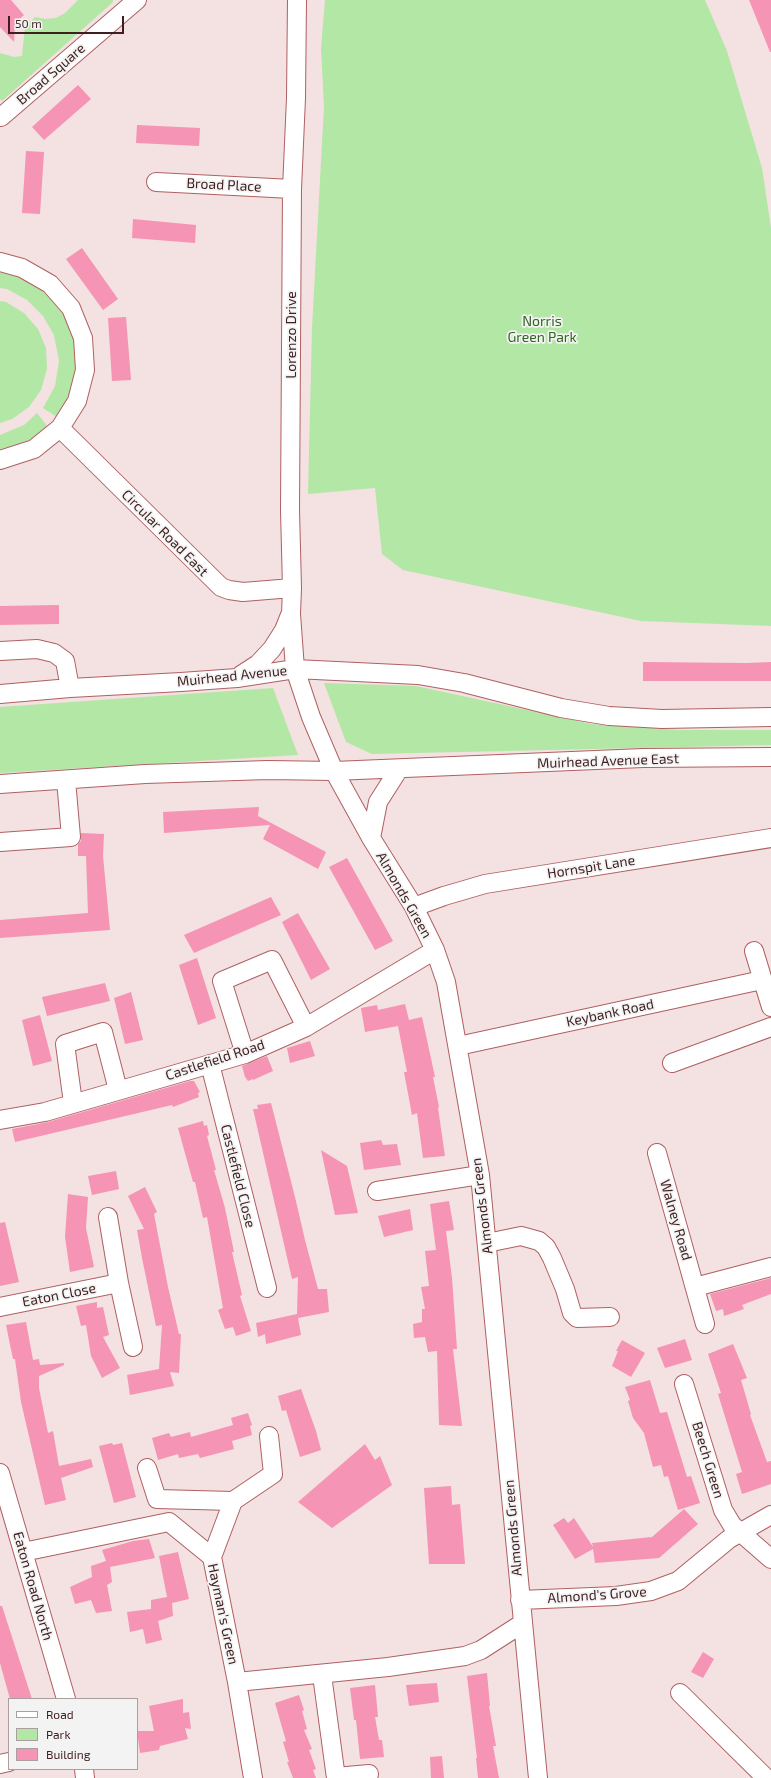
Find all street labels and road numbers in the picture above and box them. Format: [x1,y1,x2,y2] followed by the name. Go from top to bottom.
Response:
[13,40,89,108] street label: Broad Square
[186,175,262,195] street label: Broad Place
[283,291,299,379] street label: Lorenzo Drive
[118,486,212,580] street label: Circular Road East
[176,662,288,690] street label: Muirhead Avenue
[537,750,679,772] street label: Muirhead Avenue East
[373,849,435,941] street label: Almonds Green
[546,852,636,882] street label: Hornspit Lane
[565,996,655,1030] street label: Keybank Road
[163,1036,267,1084] street label: Castlefield Road
[217,1123,259,1229] street label: Castlefield Close
[468,1157,496,1255] street label: Almonds Green
[656,1178,696,1262] street label: Walney Road
[21,1280,97,1310] street label: Eaton Close
[688,1420,728,1500] street label: Beech Green
[500,1479,526,1577] street label: Almonds Green
[9,1530,57,1642] street label: Eaton Road North
[204,1562,242,1666] street label: Hayman's Green
[547,1583,647,1607] street label: Almond's Grove

